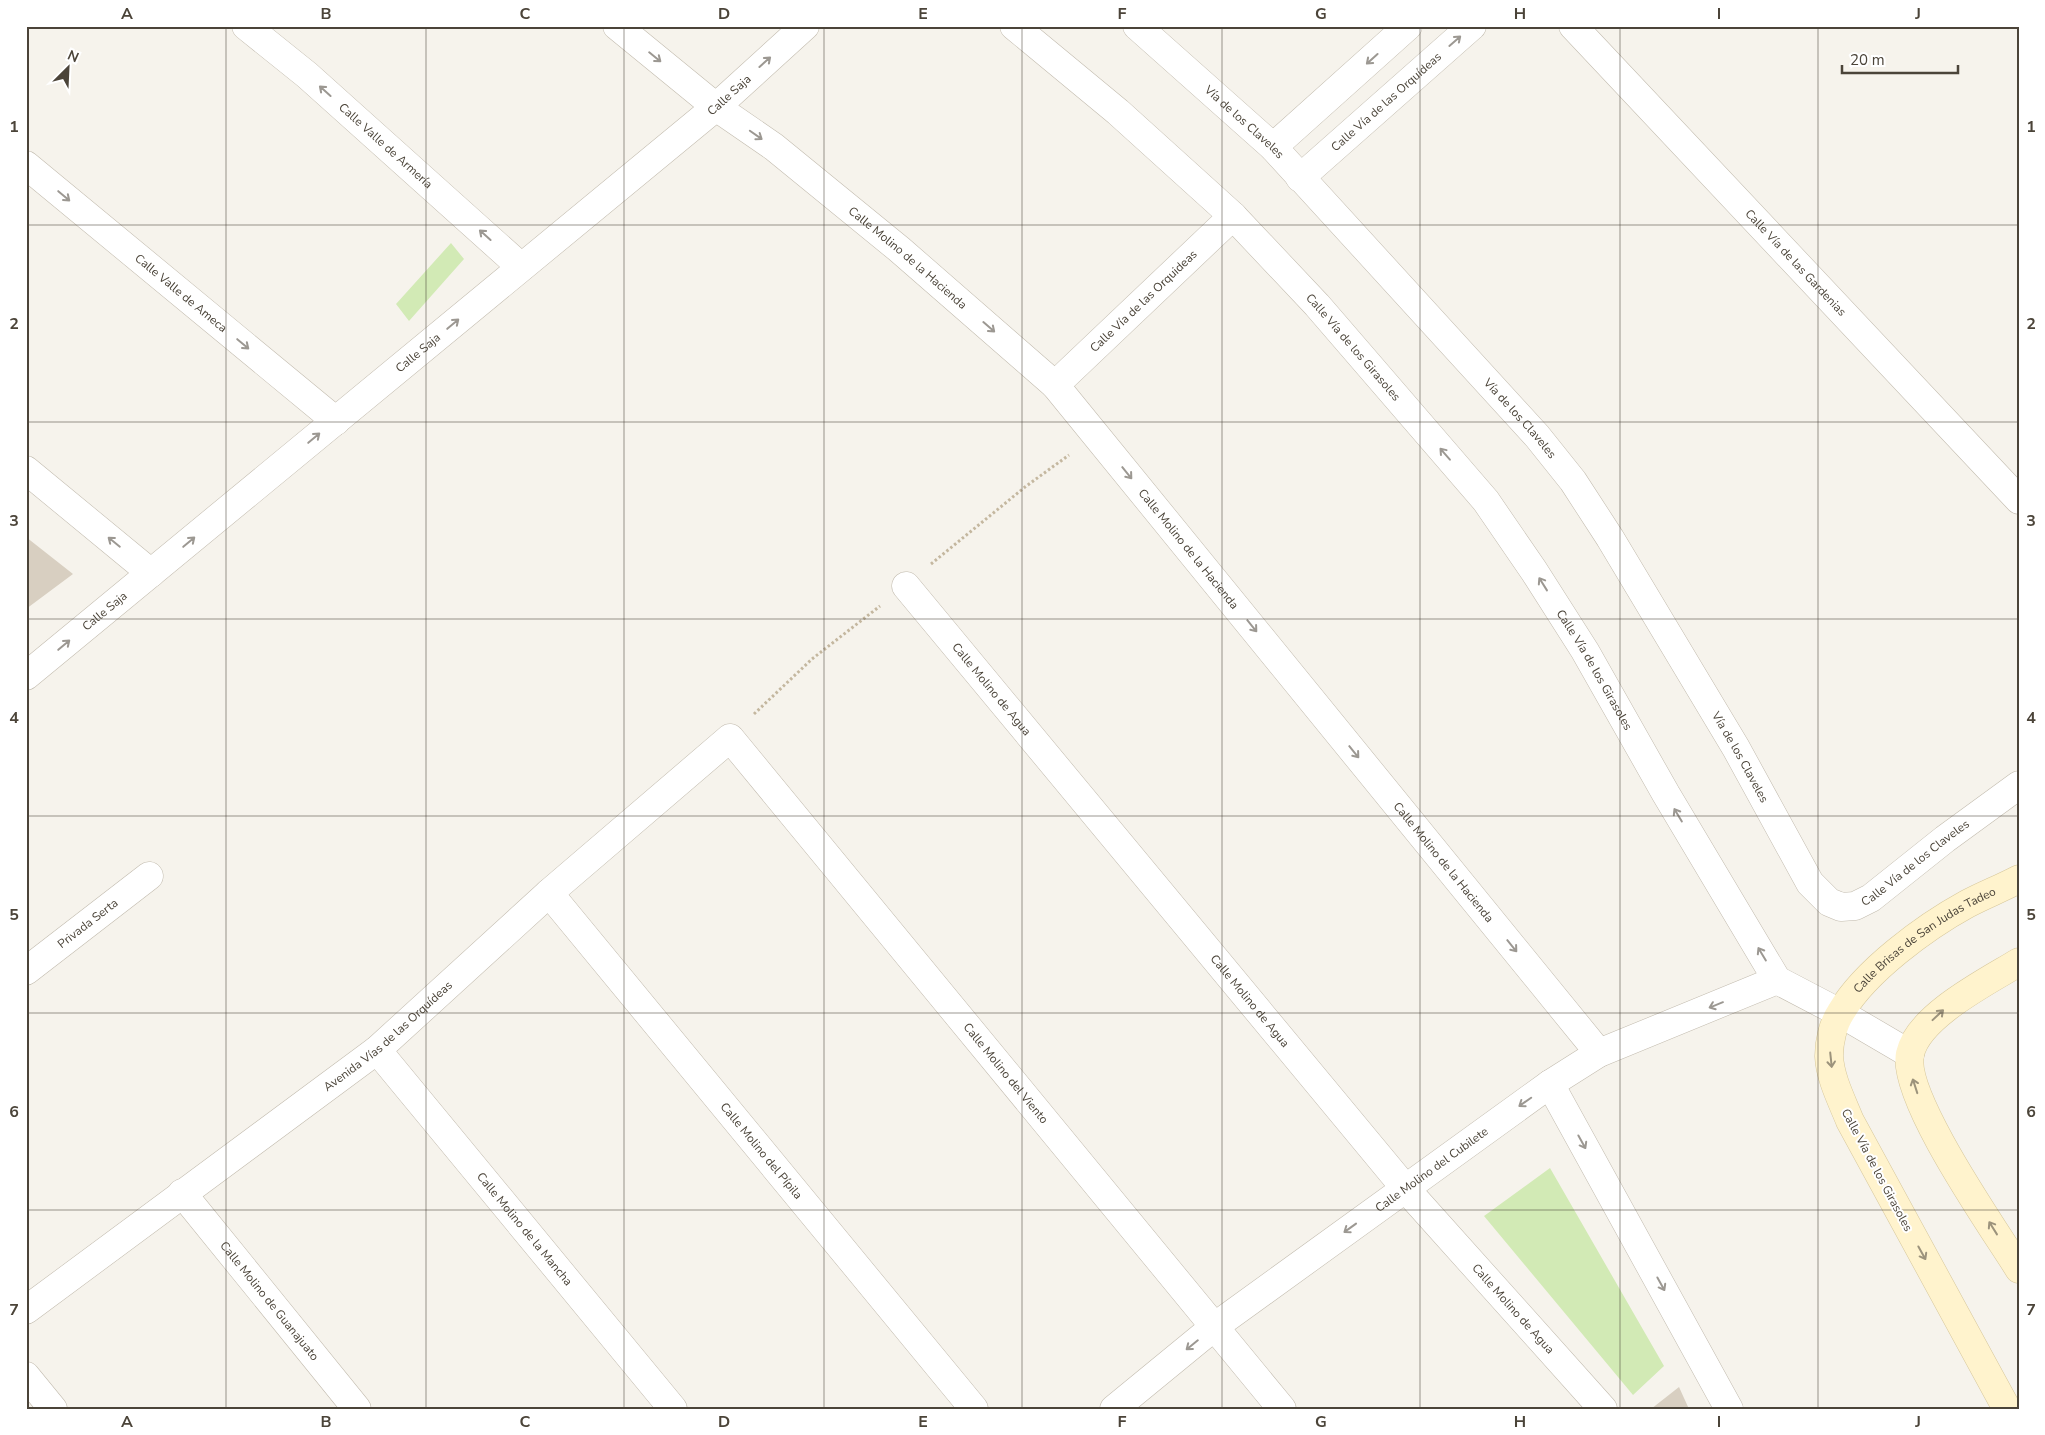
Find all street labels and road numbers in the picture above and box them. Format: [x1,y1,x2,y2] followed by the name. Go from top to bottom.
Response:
[1328,49,1445,155] street label: Calle Vía de las Orquídeas
[704,71,754,119] street label: Calle Saja
[1200,81,1288,162] street label: Vía de los Claveles
[335,99,436,192] street label: Calle Valle de Armería
[845,203,970,313] street label: Calle Molino de la Hacienda
[1742,206,1850,320] street label: Calle Vía de las Gardenias
[1086,246,1201,356] street label: Calle Vía de las Orquideas
[132,250,230,336] street label: Calle Valle de Ameca
[1302,290,1404,404] street label: Calle Vía de los Girasoles
[392,330,444,376] street label: Calle Saja
[1479,374,1560,462] street label: Vía de los Claveles
[1135,485,1242,612] street label: Calle Molino de la Hacienda
[79,588,131,634] street label: Calle Saja
[1553,607,1636,733] street label: Calle Vía de los Girasoles
[948,639,1035,739] street label: Calle Molino de Agua
[1708,708,1773,806] street label: Vía de los Claveles
[1390,799,1497,926] street label: Calle Molino de la Hacienda
[1858,816,1973,910] street label: Calle Vía de los Claveles
[1850,883,1999,996] street label: Calle Brisas de San Judas Tadeo
[54,895,121,952] street label: Privada Serta
[1207,951,1293,1051] street label: Calle Molino de Agua
[320,977,456,1095] street label: Avenida Vías de las Orquídeas
[960,1019,1052,1127] street label: Calle Molino del Viento
[717,1099,806,1203] street label: Calle Molino del Pípila
[1838,1106,1916,1234] street label: Calle Vía de los Girasoles
[1372,1123,1491,1216] street label: Calle Molino del Cubilete
[473,1169,576,1289] street label: Calle Molino de la Mancha
[216,1238,323,1364] street label: Calle Molino de Guanajuato
[1468,1260,1558,1357] street label: Calle Molino de Agua

